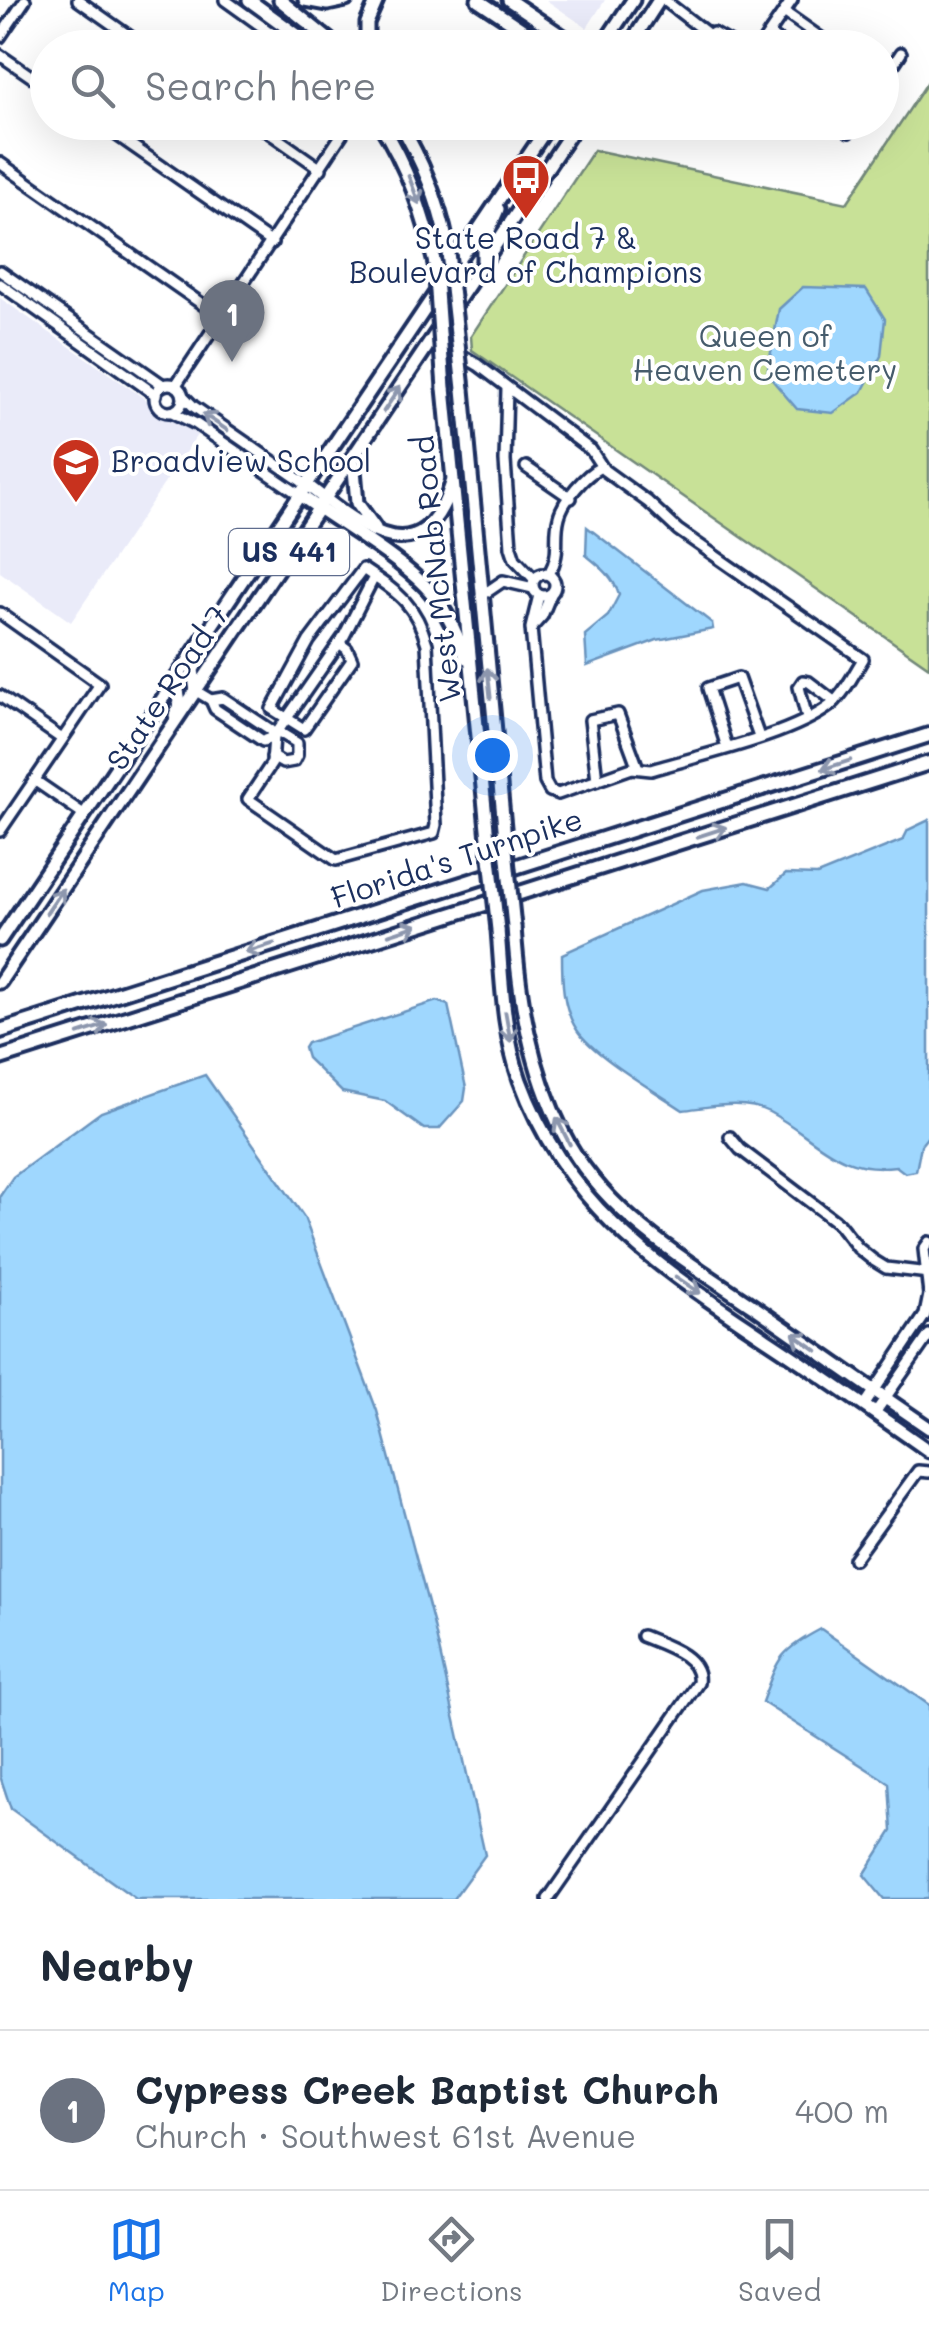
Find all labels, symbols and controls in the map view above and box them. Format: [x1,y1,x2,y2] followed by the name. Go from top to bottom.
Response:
[30,30,899,140] search box
[65,58,120,113] icon: search
[145,60,376,110] text: Search here
[500,152,552,220] bus stop icon: State Road 7 & Boulevard of Champions
[407,175,425,205] one-way arrow
[349,217,703,291] place label: State Road 7 & Boulevard of Champions
[200,280,264,362] pin: 1
[633,315,897,389] park label: Queen of Heaven Cemetery
[381,385,402,413] one-way arrow
[202,411,230,432] one-way arrow
[401,434,469,705] street label: West McNab Road
[50,436,102,504] school or university icon: Broadview School
[111,440,371,480] place label: Broadview School
[229,529,349,575] road number: US 441
[96,596,236,777] street label: State Road 7
[479,667,498,699] one-way arrow
[467,730,518,781] your location
[821,757,852,775] one-way arrow
[326,798,587,917] street label: Florida's Turnpike
[696,822,728,840] one-way arrow
[44,887,65,915] one-way arrow
[386,920,418,938] one-way arrow
[244,941,276,959] one-way arrow
[500,1010,519,1042] one-way arrow
[77,1019,108,1037] one-way arrow
[553,1116,572,1146] one-way arrow
[674,1275,701,1296] one-way arrow
[791,1332,819,1353] one-way arrow
[40,1937,194,1992] text: Nearby
[135,2064,719,2114] text: Cypress Creek Baptist Church
[65,2089,80,2131] text: 1
[795,2089,889,2131] text: 400 m
[135,2114,636,2156] text: Church · Southwest 61st Avenue
[108,2212,165,2308] tab: Map
[380,2212,523,2308] tab: Directions
[738,2212,821,2308] tab: Saved

